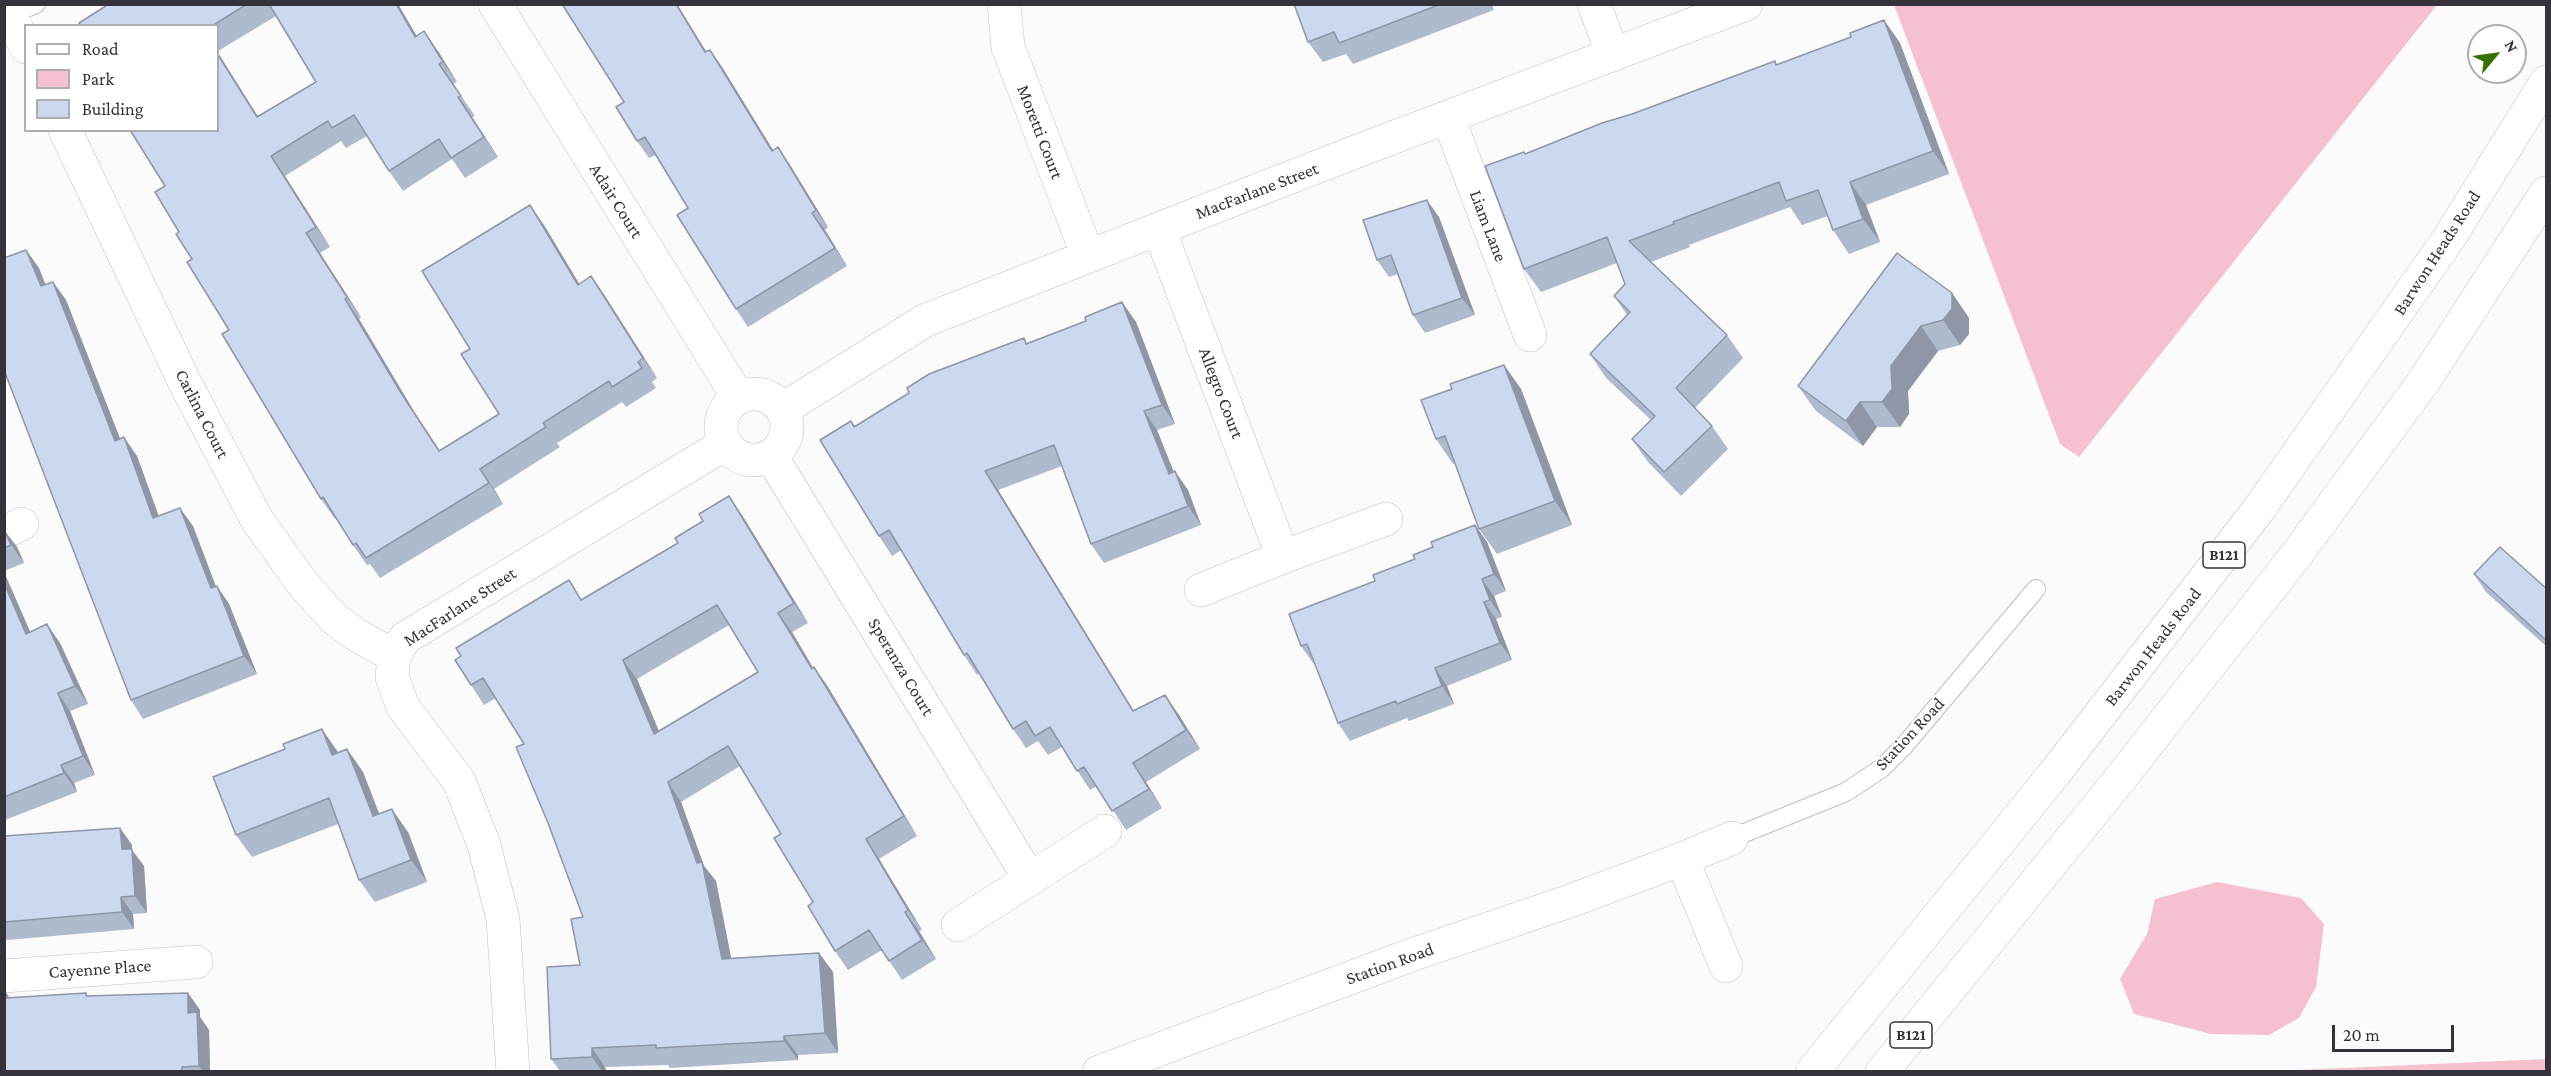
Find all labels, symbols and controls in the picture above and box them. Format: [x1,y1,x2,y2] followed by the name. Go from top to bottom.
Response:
[24,24,219,132] legend
[2467,24,2527,84] north arrow
[2501,37,2522,55] text: N
[82,39,119,59] text: Road
[82,69,114,89] text: Park
[1012,82,1068,182] street label: Moretti Court
[82,99,143,119] text: Building
[1192,158,1322,224] street label: MacFarlane Street
[585,160,647,242] street label: Adair Court
[1465,187,1511,265] street label: Liam Lane
[2389,187,2485,319] street label: Barwon Heads Road
[1194,344,1248,442] street label: Allegro Court
[170,366,234,462] street label: Carlina Court
[2203,542,2245,568] road number: B121
[400,563,520,651] street label: MacFarlane Street
[2100,584,2206,710] street label: Barwon Heads Road
[863,614,939,720] street label: Speranza Court
[1871,693,1949,775] street label: Station Road
[1343,938,1437,990] street label: Station Road
[48,955,152,983] street label: Cayenne Place
[2335,1013,2456,1051] scale bar
[1890,1022,1932,1048] road number: B121
[2343,1025,2380,1045] text: 20 m

